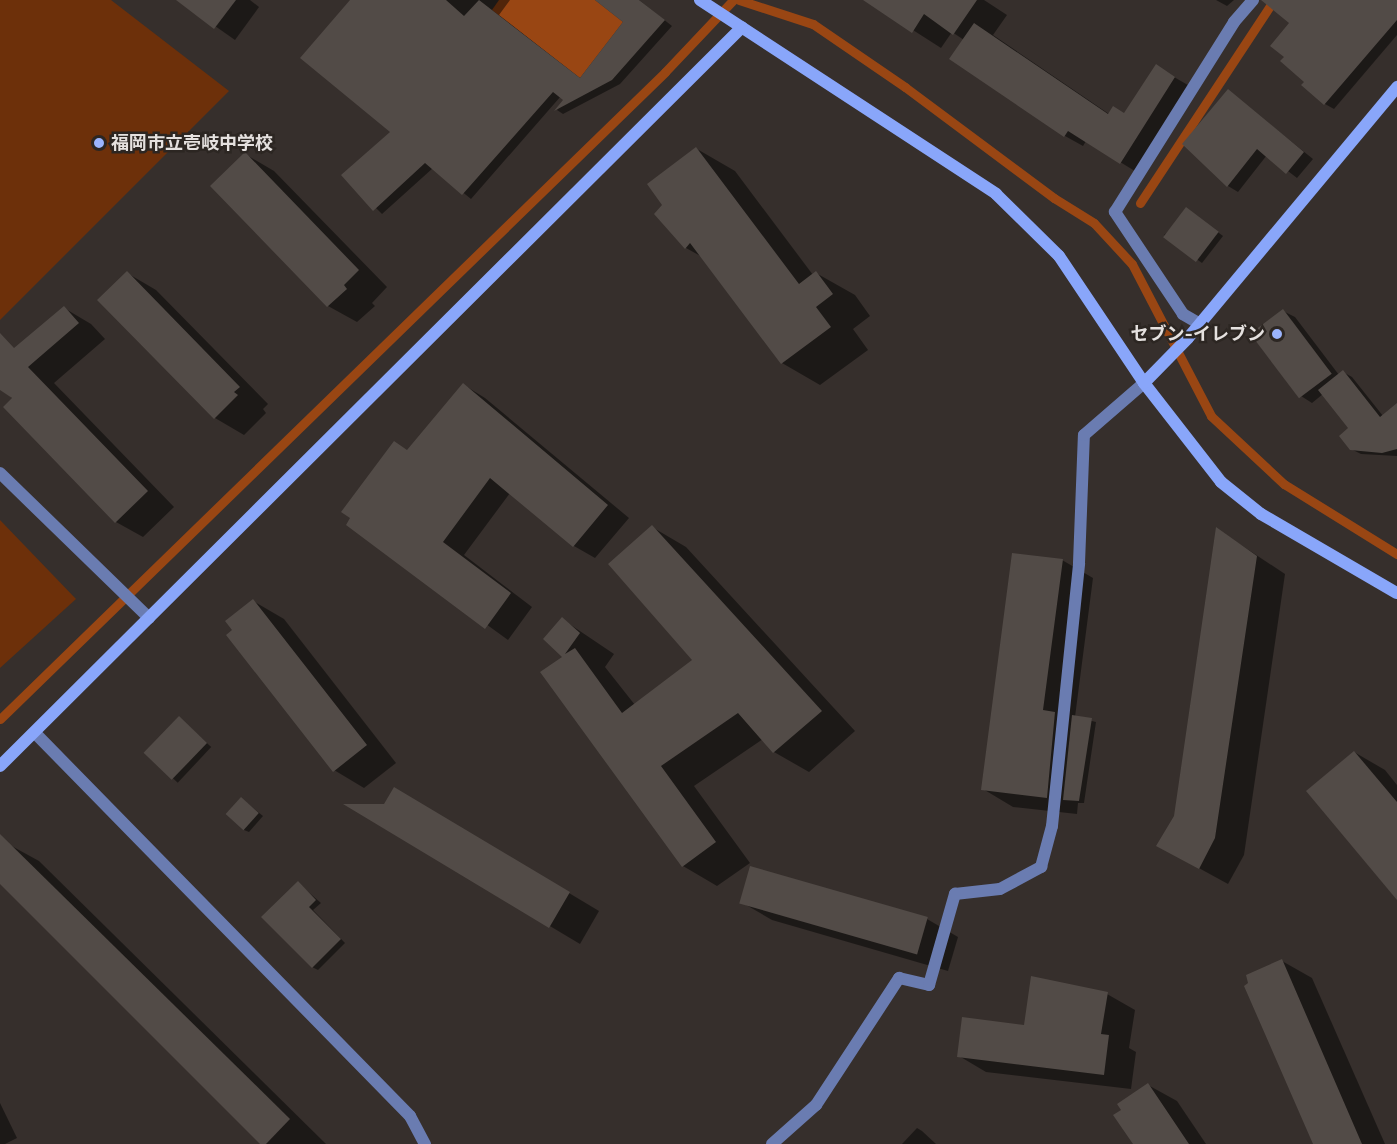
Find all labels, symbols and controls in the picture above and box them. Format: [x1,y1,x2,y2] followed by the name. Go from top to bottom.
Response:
[111,132,273,154] place label: 福岡市立壱岐中学校
[92,136,106,150] marker: 福岡市立壱岐中学校
[1131,323,1265,345] place label: セブン-イレブン
[1270,327,1284,341] marker: セブン-イレブン

